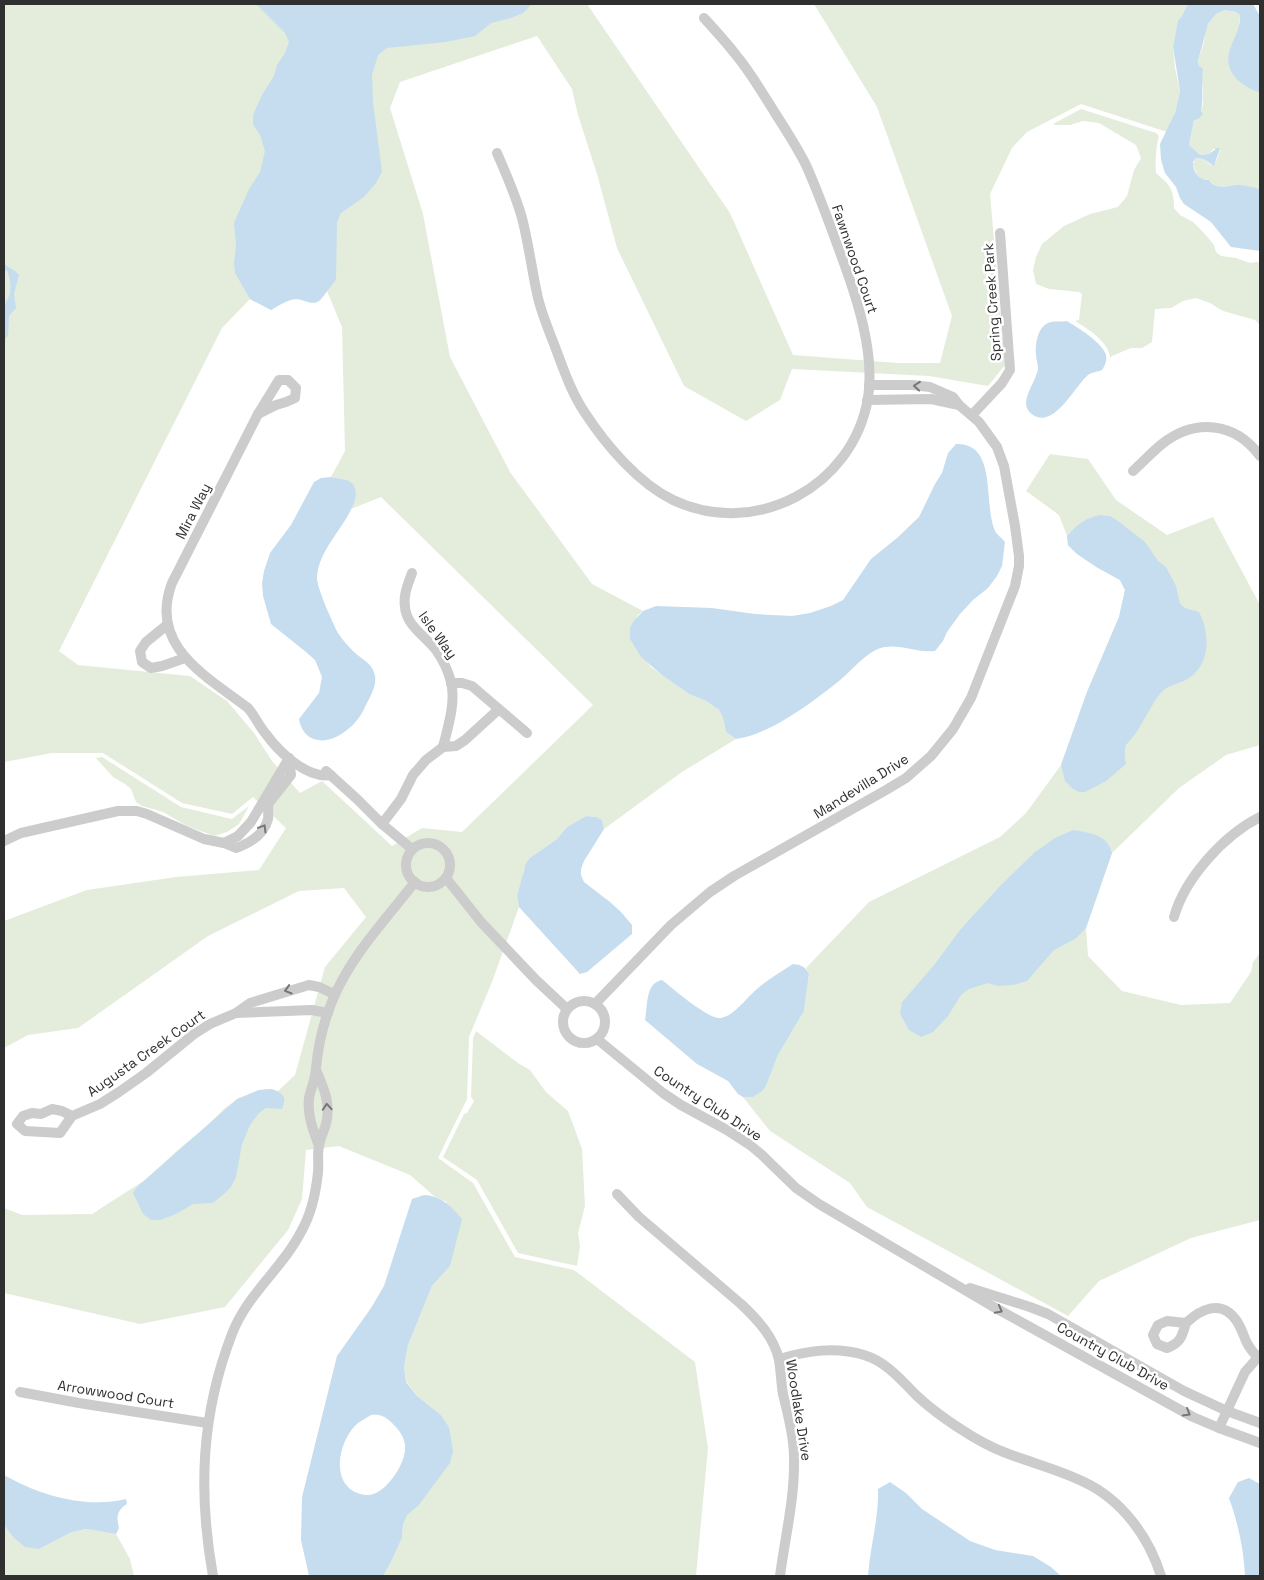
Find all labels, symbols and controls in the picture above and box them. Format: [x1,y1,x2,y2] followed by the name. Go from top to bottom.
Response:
[828,202,882,316] street label: Fawnwood Court
[979,242,1005,362] street label: Spring Creek Park
[913,381,921,392] one-way arrow
[171,480,215,542] street label: Mira Way
[415,608,461,662] street label: Isle Way
[810,750,912,822] street label: Mandevilla Drive
[256,824,266,833] one-way arrow
[285,985,293,995] one-way arrow
[84,1006,208,1100] street label: Augusta Creek Court
[650,1061,766,1145] street label: Country Club Drive
[322,1103,333,1111] one-way arrow
[994,1303,1003,1313] one-way arrow
[1054,1318,1172,1394] street label: Country Club Drive
[782,1358,816,1462] street label: Woodlake Drive
[56,1376,176,1412] street label: Arrowwood Court
[1182,1407,1191,1417] one-way arrow

